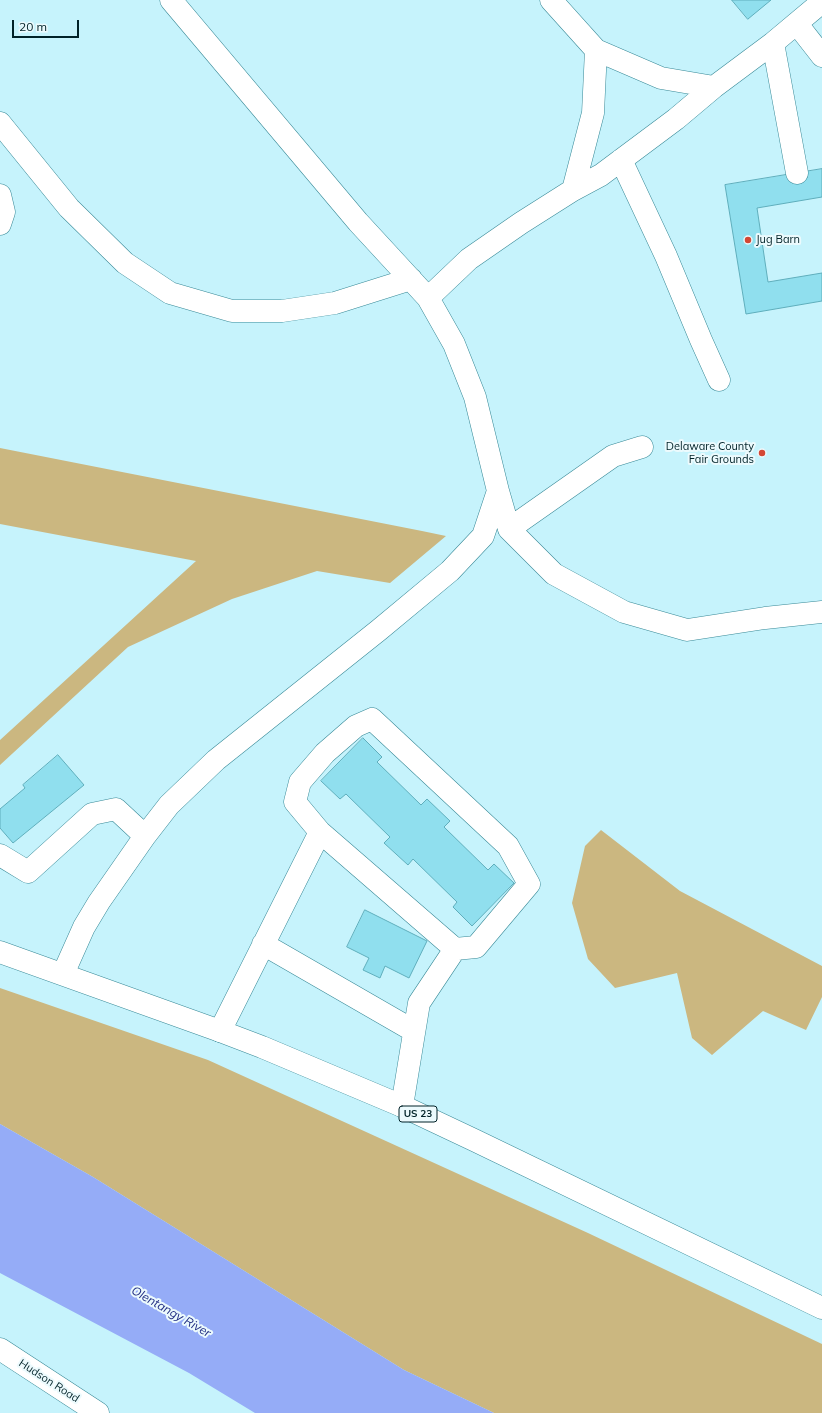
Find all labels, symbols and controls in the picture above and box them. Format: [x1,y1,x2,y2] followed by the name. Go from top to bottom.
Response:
[14,12,81,38] scale bar
[19,19,47,34] text: 20 m
[756,233,800,247] place label: Jug Barn
[743,235,753,245] marker: Jug Barn
[666,440,754,466] place label: Delaware County Fair Grounds
[757,448,767,458] marker: Delaware County Fair Grounds
[399,1106,437,1122] road number: US 23
[129,1283,213,1341] water label: Olentangy River
[16,1357,82,1405] street label: Hudson Road

